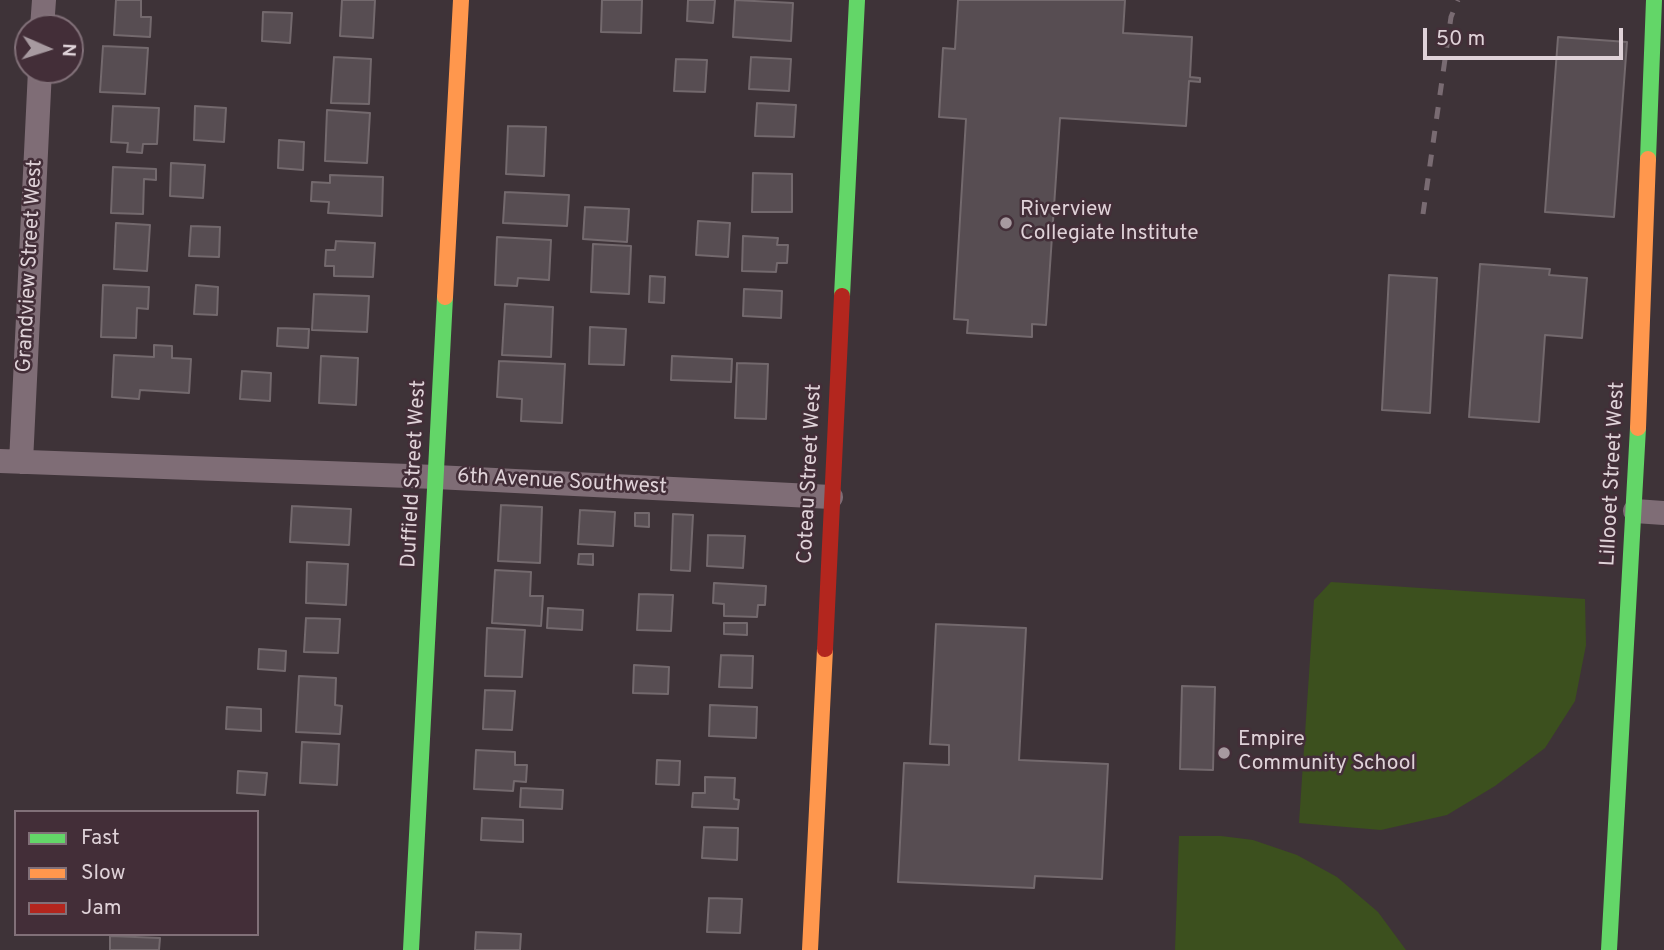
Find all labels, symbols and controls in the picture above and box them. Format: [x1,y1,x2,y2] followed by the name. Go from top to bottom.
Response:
[14,14,84,84] north arrow
[1426,14,1626,58] scale bar
[1436,26,1485,53] text: 50 m
[56,43,80,57] text: N
[13,159,49,373] street label: Grandview Street West
[1020,198,1198,248] place label: Riverview Collegiate Institute
[998,215,1014,231] marker: Riverview Collegiate Institute
[398,380,432,568] street label: Duffield Street West
[1597,381,1631,567] street label: Lillooet Street West
[794,383,828,565] street label: Coteau Street West
[456,465,668,501] street label: 6th Avenue Southwest
[1238,728,1416,778] place label: Empire Community School
[1216,745,1232,761] marker: Empire Community School
[14,810,259,936] legend
[81,825,120,852] text: Fast
[81,860,126,887] text: Slow
[81,895,122,922] text: Jam

